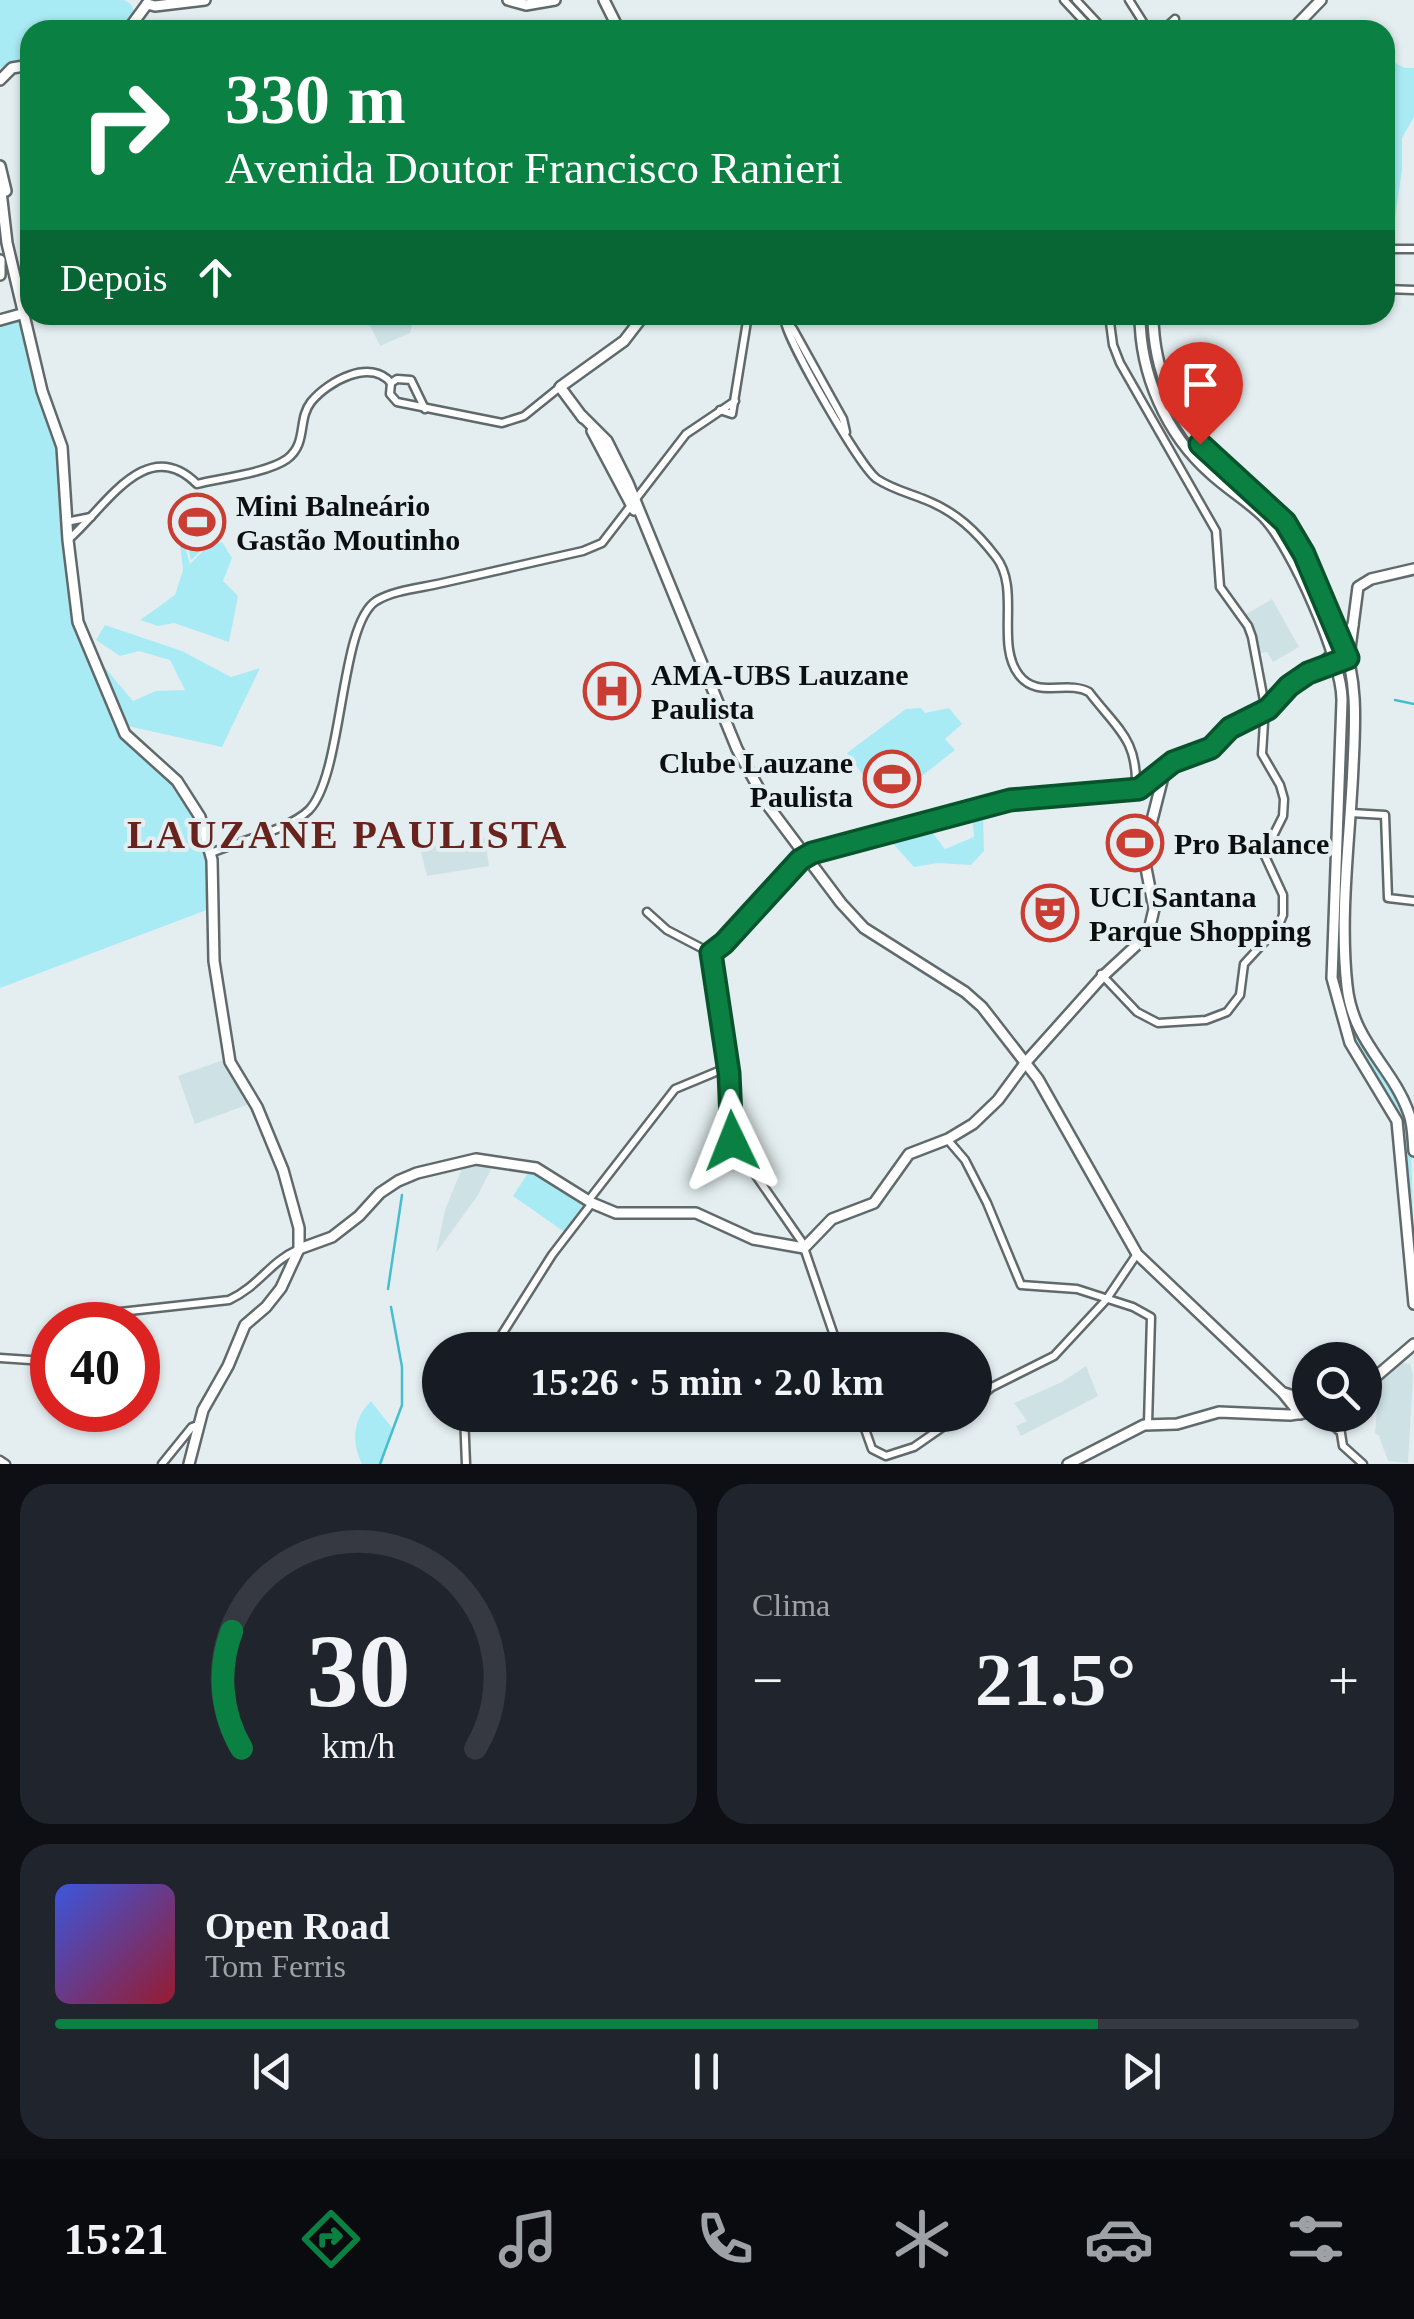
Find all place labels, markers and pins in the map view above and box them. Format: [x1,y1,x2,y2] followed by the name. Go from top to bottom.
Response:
[1158,342,1243,445] pin
[236,489,460,556] place label: Mini Balneário Gastão Moutinho
[167,492,227,552] sports icon: Mini Balneário Gastão Moutinho
[651,658,909,725] place label: AMA-UBS Lauzane Paulista
[582,661,642,721] hospital icon: AMA-UBS Lauzane Paulista
[659,746,853,813] place label: Clube Lauzane Paulista
[862,749,922,809] sports icon: Clube Lauzane Paulista
[1105,813,1165,873] sports icon: Pro Balance
[1174,827,1329,860] place label: Pro Balance
[1089,880,1311,947] place label: UCI Santana Parque Shopping
[1020,883,1080,943] theatre icon: UCI Santana Parque Shopping

